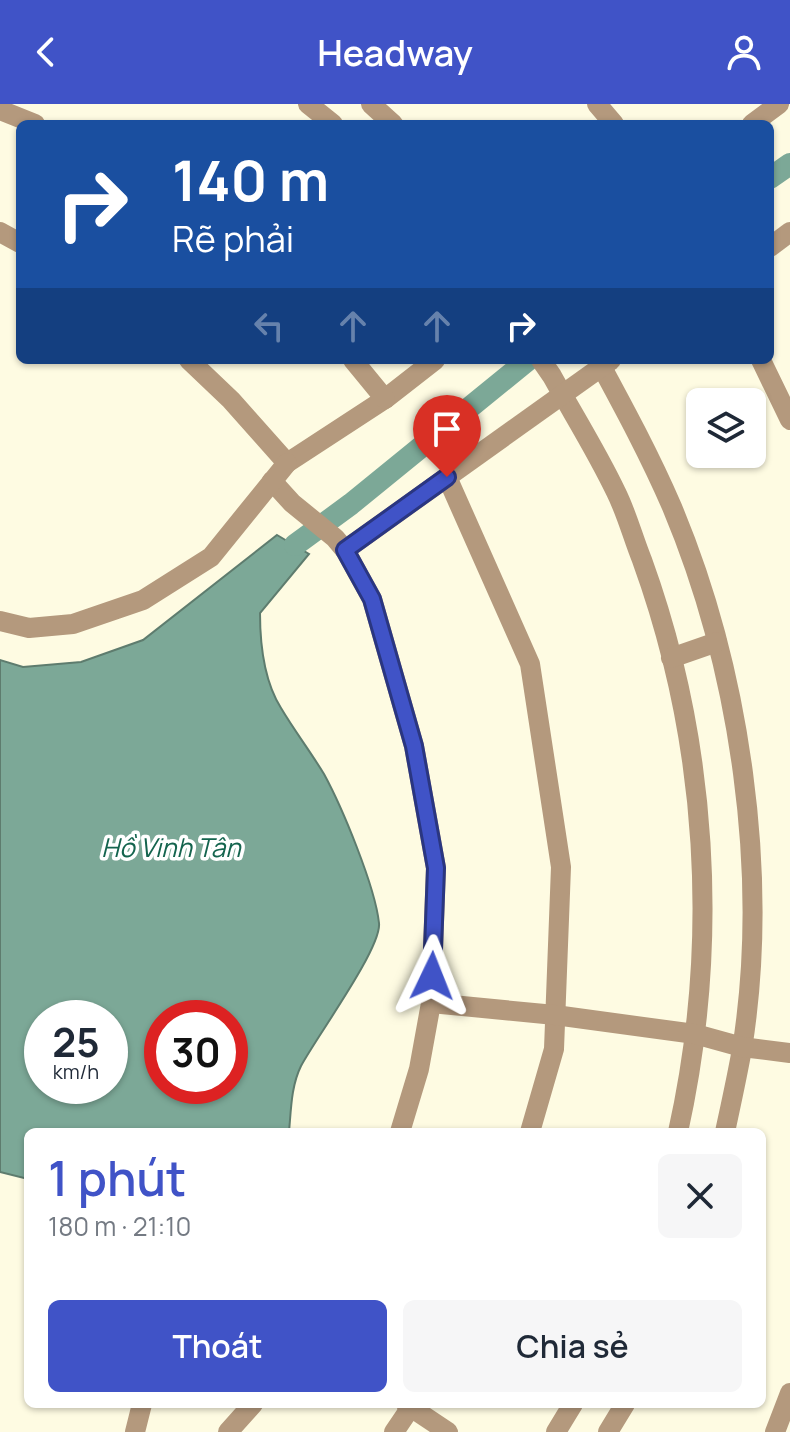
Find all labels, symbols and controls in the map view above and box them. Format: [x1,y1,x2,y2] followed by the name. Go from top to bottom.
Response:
[317,28,473,77] text: Headway
[24,30,68,74] icon: back
[722,30,766,74] icon: person
[172,141,329,218] text: 140 m
[40,152,144,256] icon: right
[172,214,294,263] text: Rẽ phải
[247,304,291,348] icon: left
[331,304,375,348] icon: ahead
[415,304,459,348] icon: ahead
[499,304,543,348] icon: right
[686,388,766,468] map controls
[686,388,766,468] button: layers
[413,395,481,477] pin
[425,407,469,451] icon: arrive
[101,829,242,865] water label: Hồ Vinh Tân
[390,934,474,1018] position arrow
[144,1000,248,1104] speed limit sign: 30
[52,1014,100,1069] text: 25
[53,1058,99,1085] text: km/h
[48,1145,186,1210] text: 1 phút
[658,1154,742,1238] button: close
[48,1208,191,1244] text: 180 m · 21:10
[48,1300,387,1392] button: Thoát
[403,1300,742,1392] button: Chia sẻ

